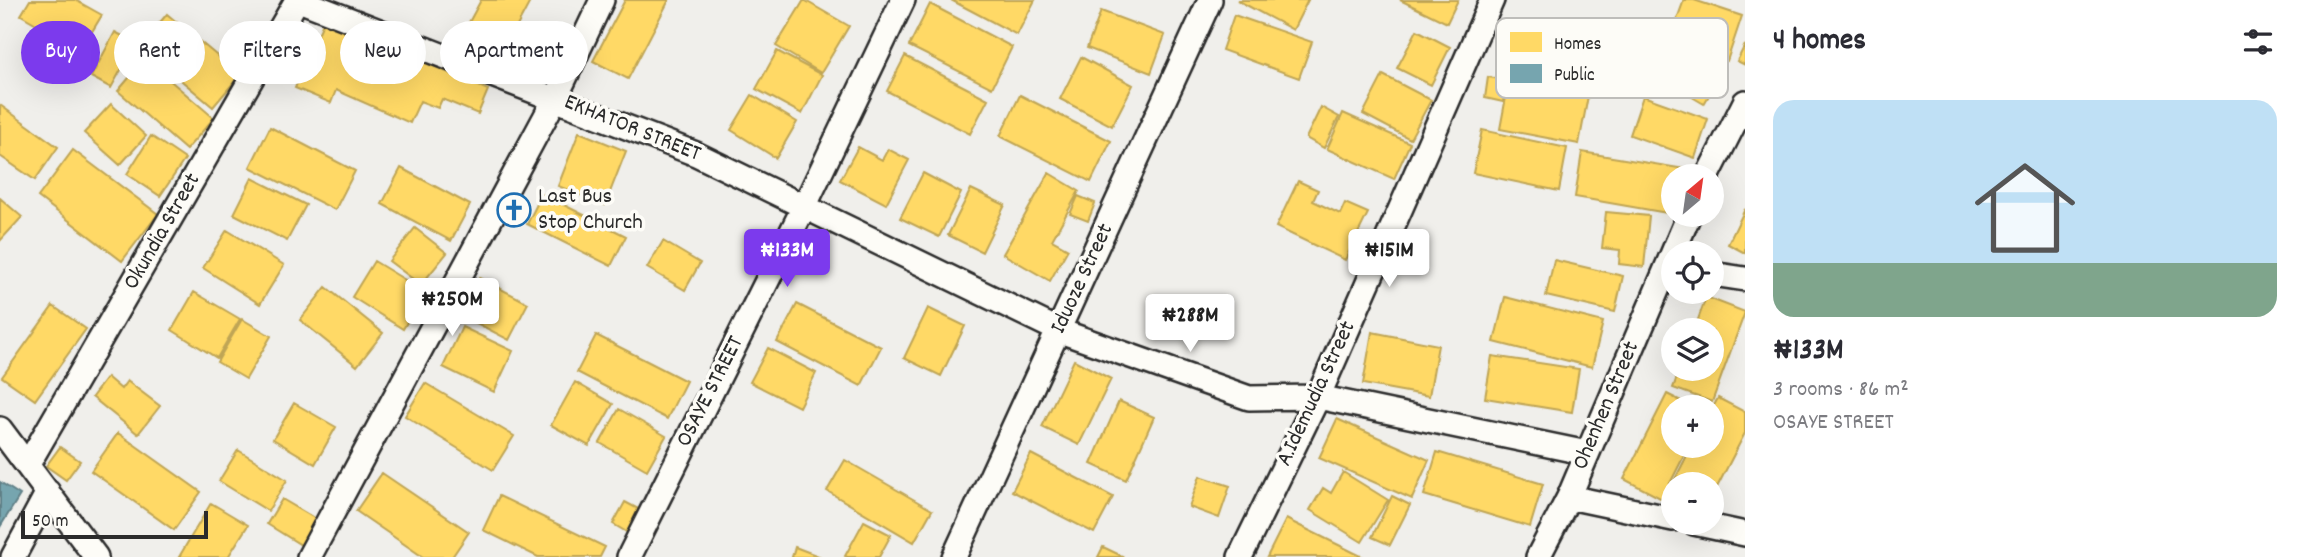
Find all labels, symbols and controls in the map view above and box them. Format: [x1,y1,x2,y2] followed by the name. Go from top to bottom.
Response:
[1496,18,1728,98] legend
[21,21,100,84] chip: Buy
[114,21,205,84] chip: Rent
[219,21,326,84] chip: Filters
[340,21,426,84] chip: New
[440,21,588,84] chip: Apartment
[1773,21,1866,64] text: 4 homes
[2239,23,2277,61] icon: filters
[1554,32,1602,59] text: Homes
[1554,63,1595,90] text: Public
[559,87,705,171] street label: EKHATOR STREET
[1962,145,2088,271] icon: home
[1661,164,1724,228] north arrow
[1661,164,1724,535] map controls
[116,167,210,297] street label: Okundia Street
[538,181,643,240] place label: Last Bus Stop Church
[495,191,533,229] church icon: Last Bus Stop Church
[1043,219,1123,339] street label: Iduoze Street
[738,230,836,289] pin: ₦133M
[1340,230,1438,289] pin: ₦151M
[760,235,814,268] text: ₦133M
[1364,235,1414,268] text: ₦151M
[1661,241,1724,304] button: locate
[403,278,501,338] pin: ₦250M
[421,284,483,317] text: ₦250M
[1141,294,1239,354] pin: ₦288M
[1161,300,1219,333] text: ₦288M
[1269,316,1365,472] street label: A.Idemudia Street
[1661,318,1724,381] button: layers
[669,331,753,453] street label: OSAYE STREET
[1773,331,1844,374] text: ₦133M
[1565,337,1649,475] street label: Ohenhen Street
[1773,374,1909,407] text: 3 rooms · 86 m²
[1661,395,1724,458] button: +
[1773,407,1894,440] text: OSAYE STREET
[1661,472,1724,535] button: −
[21,508,208,540] scale bar
[32,509,69,536] text: 50 m

